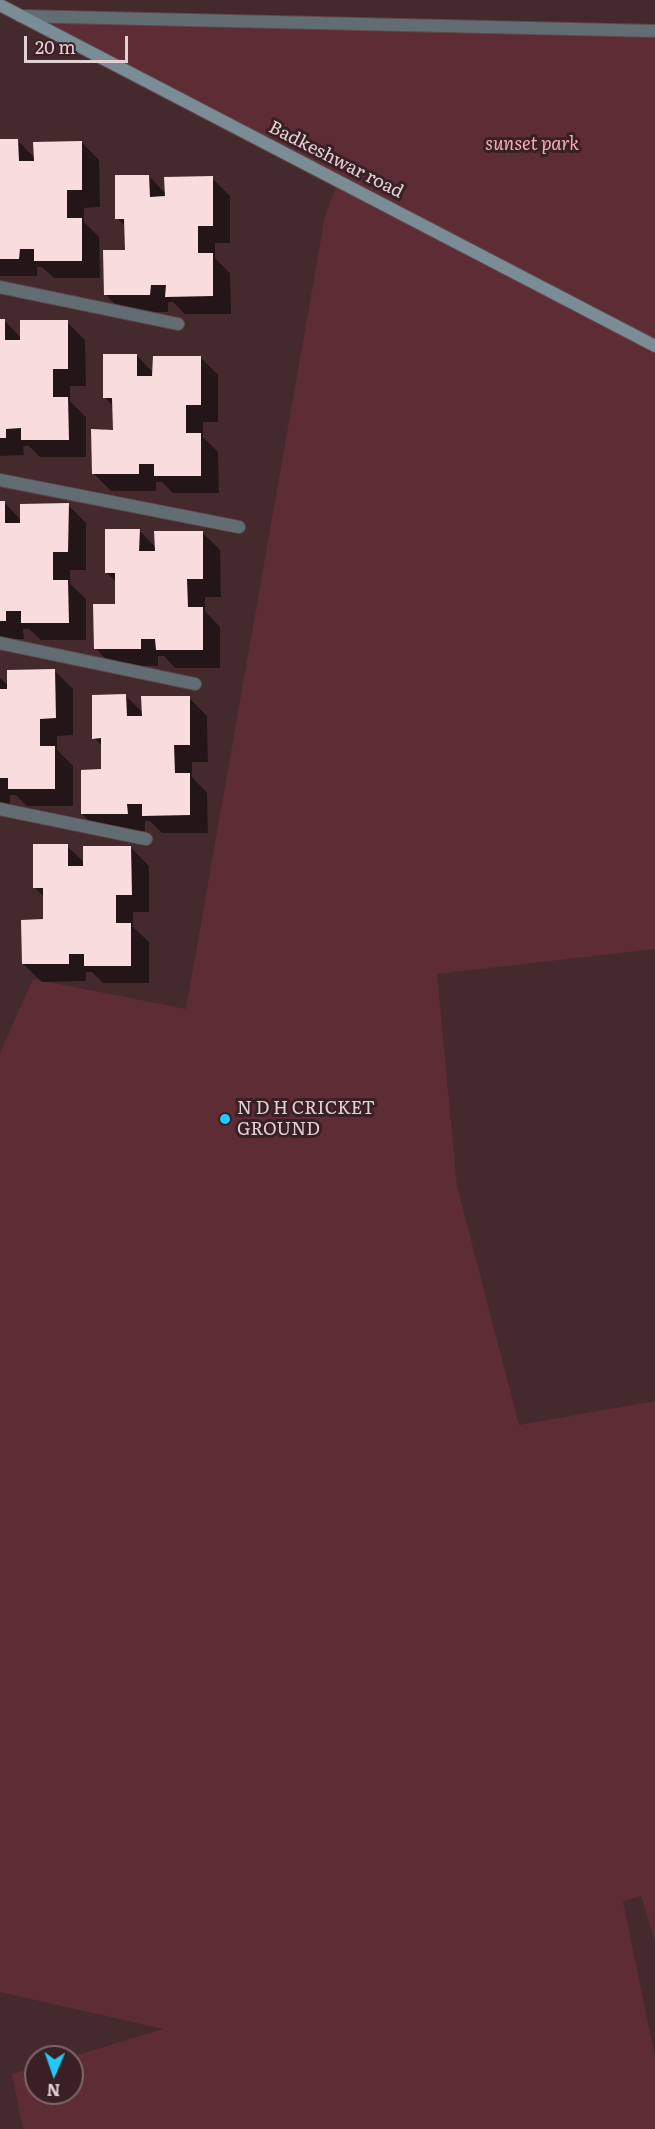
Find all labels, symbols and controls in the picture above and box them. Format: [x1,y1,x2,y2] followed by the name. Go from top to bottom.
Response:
[27,24,130,62] scale bar
[35,33,76,60] text: 20 m
[265,117,407,203] street label: Badkeshwar road
[485,134,579,156] park label: sunset park
[237,1098,375,1140] place label: N D H CRICKET GROUND
[218,1112,232,1126] marker: N D H CRICKET GROUND
[24,2045,84,2105] north arrow
[46,2079,61,2103] text: N

